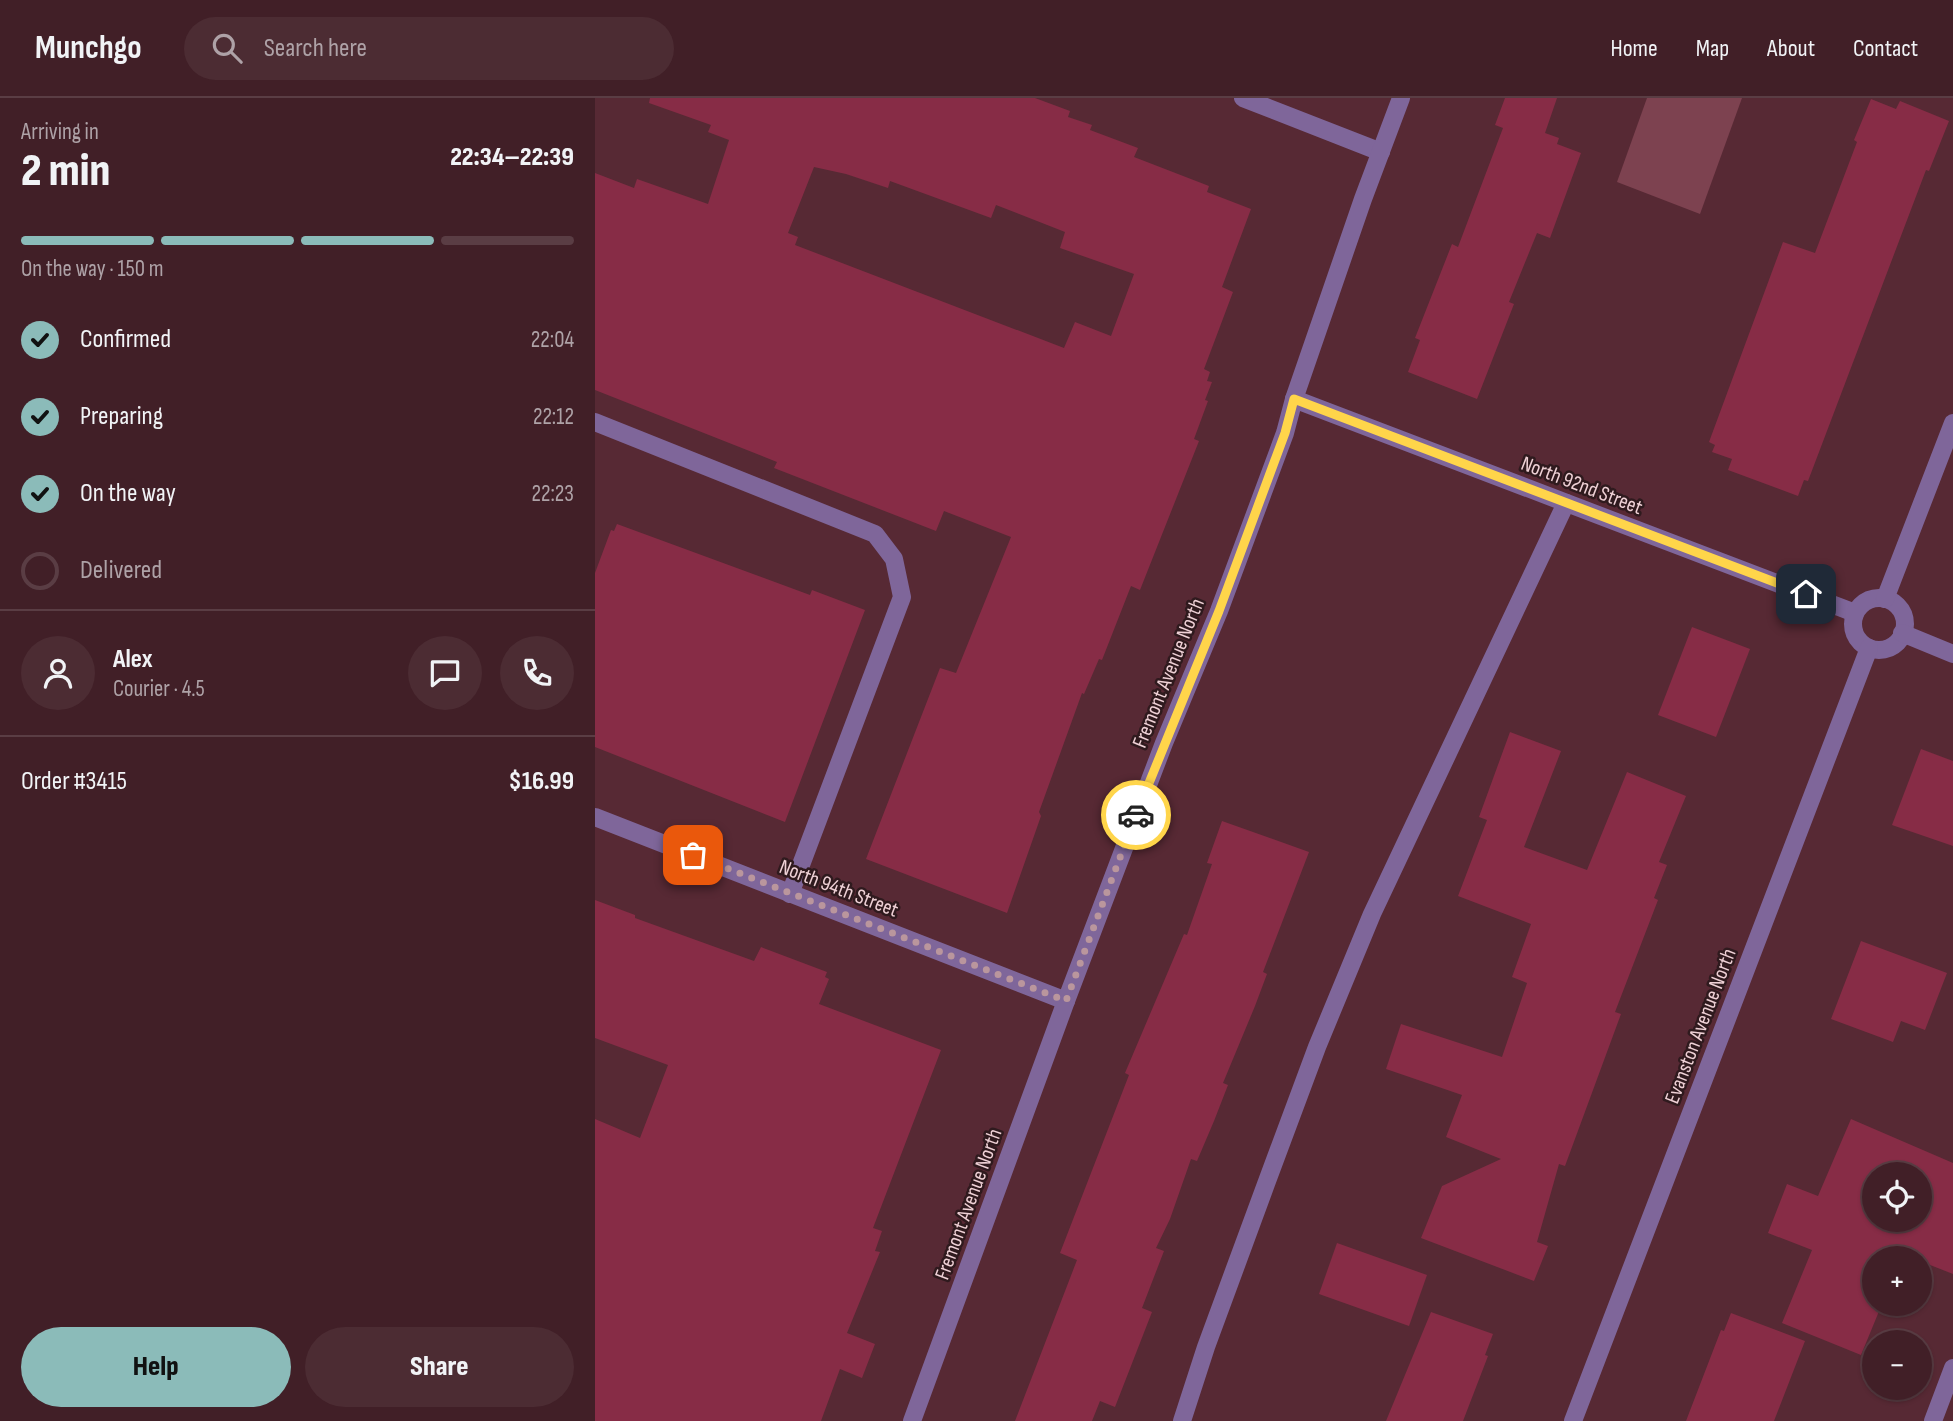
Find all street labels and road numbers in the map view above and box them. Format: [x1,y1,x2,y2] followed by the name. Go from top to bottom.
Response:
[1518,451,1646,520] street label: North 92nd Street
[1127,595,1210,752] street label: Fremont Avenue North
[776,854,902,923] street label: North 94th Street
[1659,945,1742,1107] street label: Evanston Avenue North
[930,1125,1007,1283] street label: Fremont Avenue North

